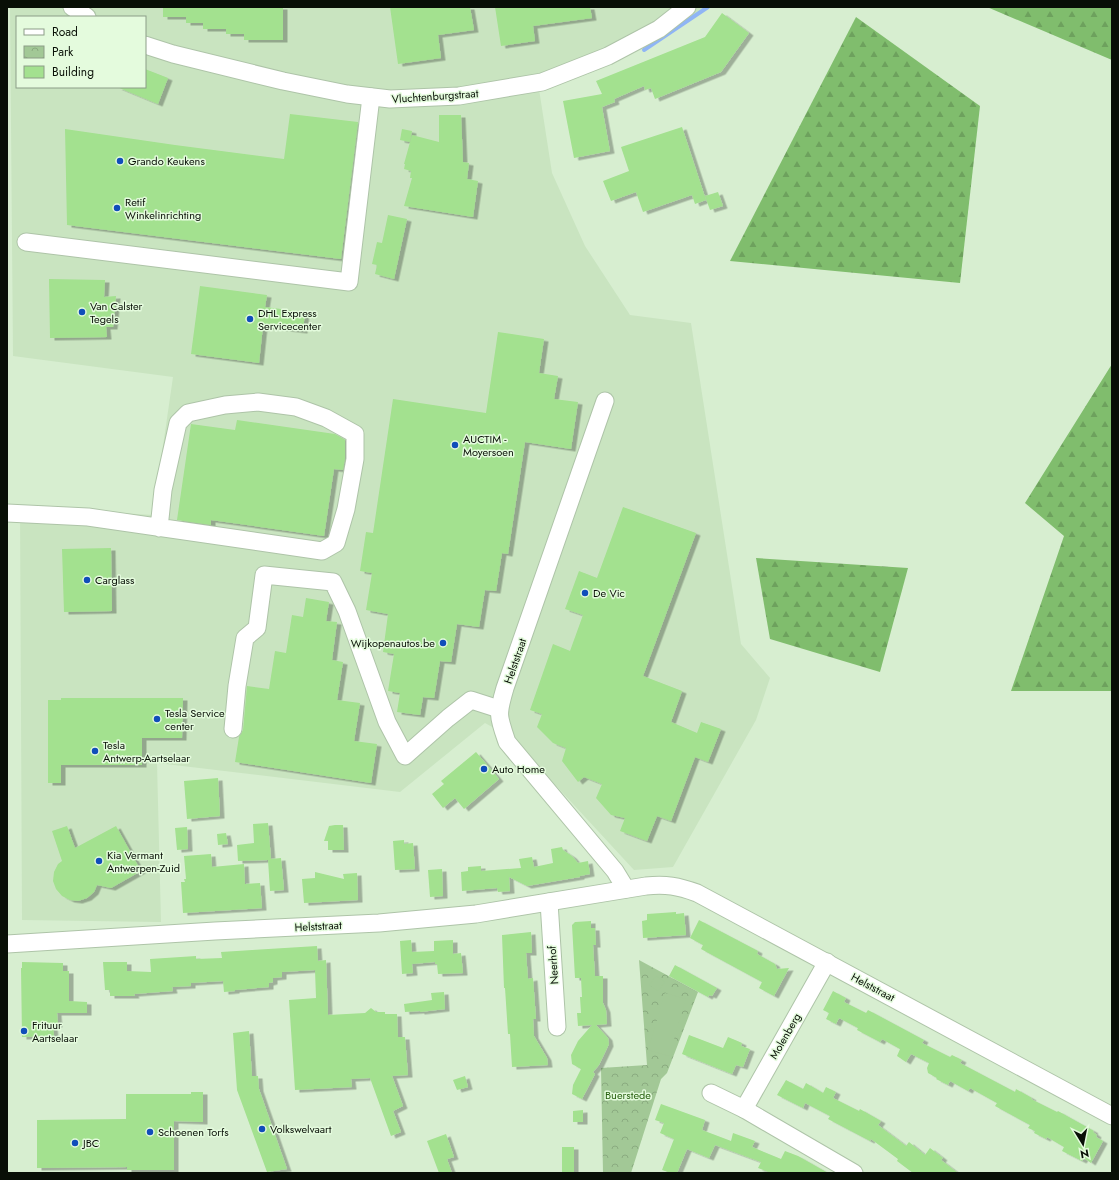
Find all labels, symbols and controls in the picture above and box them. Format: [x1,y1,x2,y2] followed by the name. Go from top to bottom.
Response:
[16,16,146,88] legend
[52,23,78,41] text: Road
[52,43,74,61] text: Park
[52,63,94,81] text: Building
[391,85,479,107] street label: Vluchtenburgstraat
[128,153,205,169] place label: Grando Keukens
[115,156,125,166] marker: Grando Keukens
[125,194,201,223] place label: Retif Winkelinrichting
[112,203,122,213] marker: Retif Winkelinrichting
[90,298,143,327] place label: Van Calster Tegels
[258,305,321,334] place label: DHL Express Servicecenter
[77,307,87,317] marker: Van Calster Tegels
[245,314,255,324] marker: DHL Express Servicecenter
[463,431,514,460] place label: AUCTIM - Moyersoen
[450,440,460,450] marker: AUCTIM - Moyersoen
[95,572,135,588] place label: Carglass
[82,575,92,585] marker: Carglass
[593,585,625,601] place label: De Vic
[580,588,590,598] marker: De Vic
[351,635,435,651] place label: Wijkopenautos.be
[500,636,530,686] street label: Helststraat
[438,638,448,648] marker: Wijkopenautos.be
[165,705,225,734] place label: Tesla Service center
[152,714,162,724] marker: Tesla Service center
[103,737,190,766] place label: Tesla Antwerp-Aartselaar
[90,746,100,756] marker: Tesla Antwerp-Aartselaar
[492,761,545,777] place label: Auto Home
[479,764,489,774] marker: Auto Home
[107,847,180,876] place label: Kia Vermant Antwerpen-Zuid
[94,856,104,866] marker: Kia Vermant Antwerpen-Zuid
[294,917,342,935] street label: Helststraat
[544,944,562,985] street label: Neerhof
[848,969,898,1005] street label: Helststraat
[765,1010,805,1062] street label: Molenberg
[32,1017,78,1046] place label: Frituur Aartselaar
[19,1026,29,1036] marker: Frituur Aartselaar
[605,1087,651,1103] park label: Buerstede
[270,1121,332,1137] place label: Volkswelvaart
[158,1124,229,1140] place label: Schoenen Torfs
[257,1124,267,1134] marker: Volkswelvaart
[1063,1124,1103,1164] north arrow
[145,1127,155,1137] marker: Schoenen Torfs
[81,1135,99,1151] place label: JBC
[70,1138,80,1148] marker: JBC
[1079,1145,1090,1162] text: N

